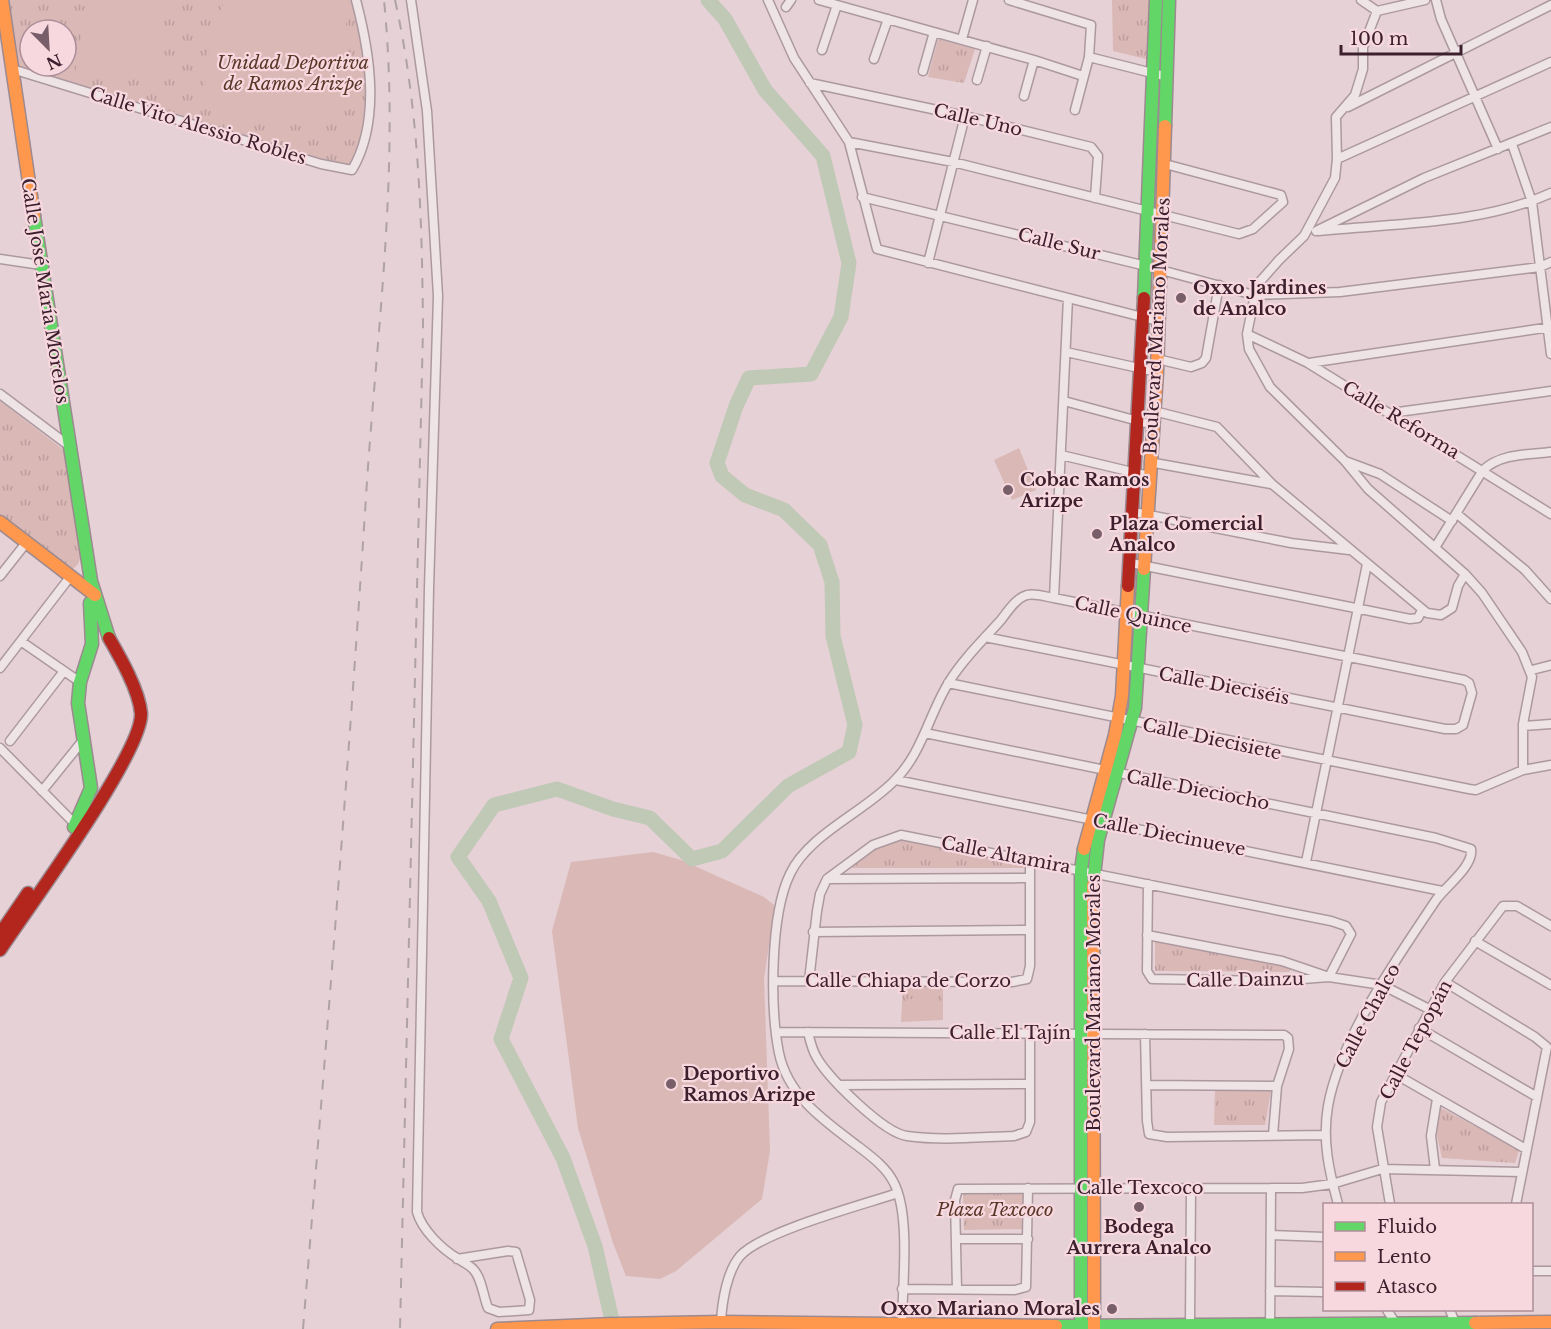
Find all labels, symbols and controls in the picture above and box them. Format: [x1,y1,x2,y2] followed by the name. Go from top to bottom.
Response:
[18,18,78,78] north arrow
[1341,18,1461,56] scale bar
[1350,28,1408,50] text: 100 m
[43,50,65,74] text: N
[217,52,369,95] park label: Unidad Deportiva de Ramos Arizpe
[87,83,309,169] street label: Calle Vito Alessio Robles
[931,99,1025,141] street label: Calle Uno
[16,177,74,405] street label: Calle José María Morelos
[1139,197,1175,455] street label: Boulevard Mariano Morales
[1016,223,1103,265] street label: Calle Sur
[1193,277,1326,320] place label: Oxxo Jardines de Analco
[1174,291,1188,305] marker: Oxxo Jardines de Analco
[1338,376,1464,464] street label: Calle Reforma
[1019,469,1149,512] place label: Cobac Ramos Arizpe
[1001,483,1015,497] marker: Cobac Ramos Arizpe
[1108,513,1264,556] place label: Plaza Comercial Analco
[1090,527,1104,541] marker: Plaza Comercial Analco
[1072,592,1194,638] street label: Calle Quince
[1157,663,1291,709] street label: Calle Dieciséis
[1141,714,1283,764] street label: Calle Diecisiete
[1125,765,1271,815] street label: Calle Dieciocho
[1091,809,1247,861] street label: Calle Diecinueve
[939,832,1073,878] street label: Calle Altamira
[1083,874,1105,1132] street label: Boulevard Mariano Morales
[1331,960,1405,1072] street label: Calle Chalco
[1186,968,1304,992] street label: Calle Dainzu
[805,970,1011,992] street label: Calle Chiapa de Corzo
[1375,976,1457,1104] street label: Calle Tepopán
[949,1022,1071,1044] street label: Calle El Tajín
[683,1063,816,1106] place label: Deportivo Ramos Arizpe
[664,1077,678,1091] marker: Deportivo Ramos Arizpe
[1076,1177,1204,1199] street label: Calle Texcoco
[936,1199,1053,1221] park label: Plaza Texcoco
[1132,1200,1146,1214] marker: Bodega Aurrera Analco
[1323,1203,1533,1311] legend
[1066,1216,1212,1259] place label: Bodega Aurrera Analco
[1377,1216,1437,1238] text: Fluido
[1377,1246,1431,1268] text: Lento
[1376,1276,1437,1298] text: Atasco
[881,1298,1100,1320] place label: Oxxo Mariano Morales
[1105,1302,1119,1316] marker: Oxxo Mariano Morales

